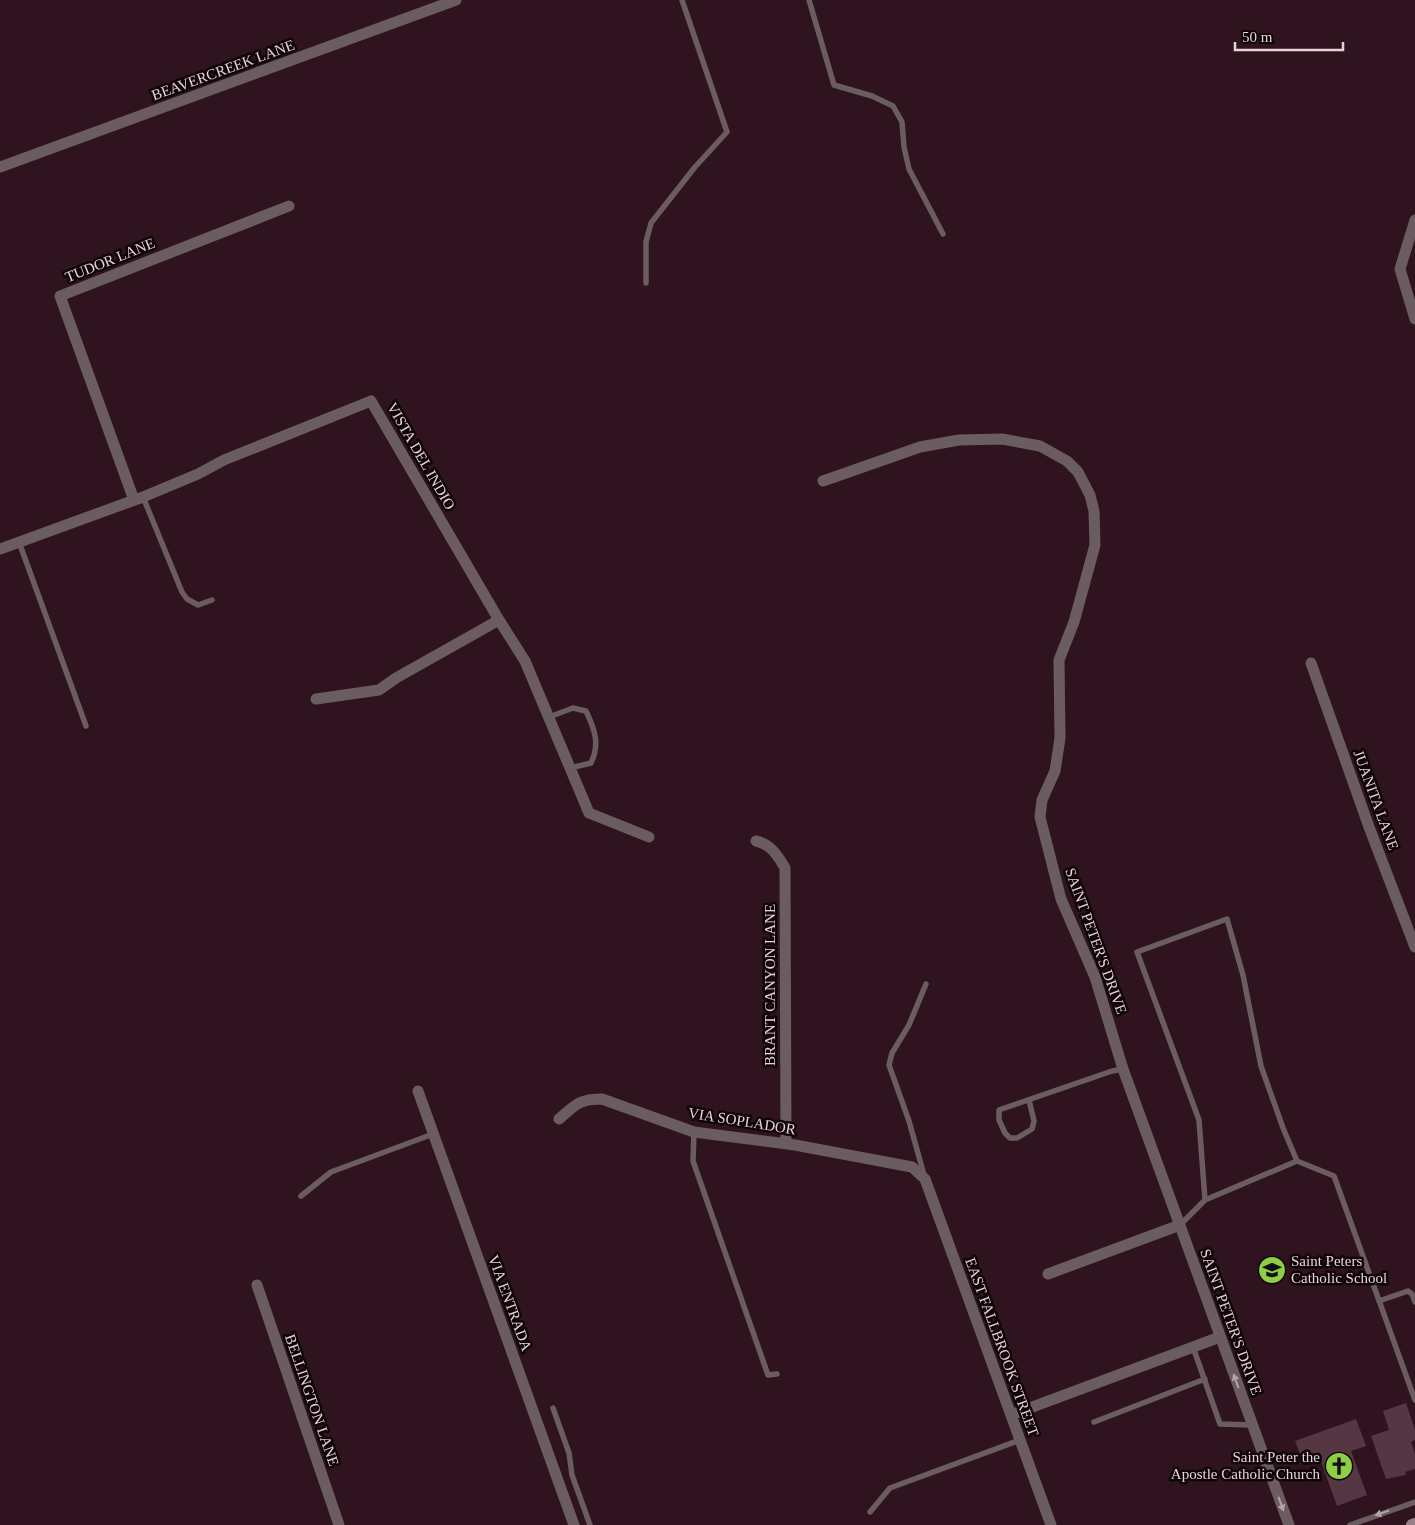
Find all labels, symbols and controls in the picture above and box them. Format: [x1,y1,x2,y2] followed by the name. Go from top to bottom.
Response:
[1235,20,1342,52] scale bar
[1242,29,1273,45] text: 50 m
[149,37,297,103] street label: BEAVERCREEK LANE
[63,235,157,285] street label: TUDOR LANE
[384,400,458,512] street label: VISTA DEL INDIO
[1351,748,1401,852] street label: JUANITA LANE
[1062,866,1130,1016] street label: SAINT PETER'S DRIVE
[762,904,778,1066] street label: BRANT CANYON LANE
[687,1105,797,1137] street label: VIA SOPLADOR
[1197,1247,1265,1397] street label: SAINT PETER'S DRIVE
[485,1253,535,1353] street label: VIA ENTRADA
[1291,1253,1387,1286] place label: Saint Peters Catholic School
[1257,1255,1287,1285] school or university icon: Saint Peters Catholic School
[962,1256,1042,1438] street label: EAST FALLBROOK STREET
[282,1332,342,1468] street label: BELLINGTON LANE
[1232,1373,1240,1388] one-way arrow
[1171,1449,1320,1482] place label: Saint Peter the Apostle Catholic Church
[1324,1451,1354,1481] church icon: Saint Peter the Apostle Catholic Church
[1278,1496,1285,1511] one-way arrow
[1375,1510,1390,1518] one-way arrow

